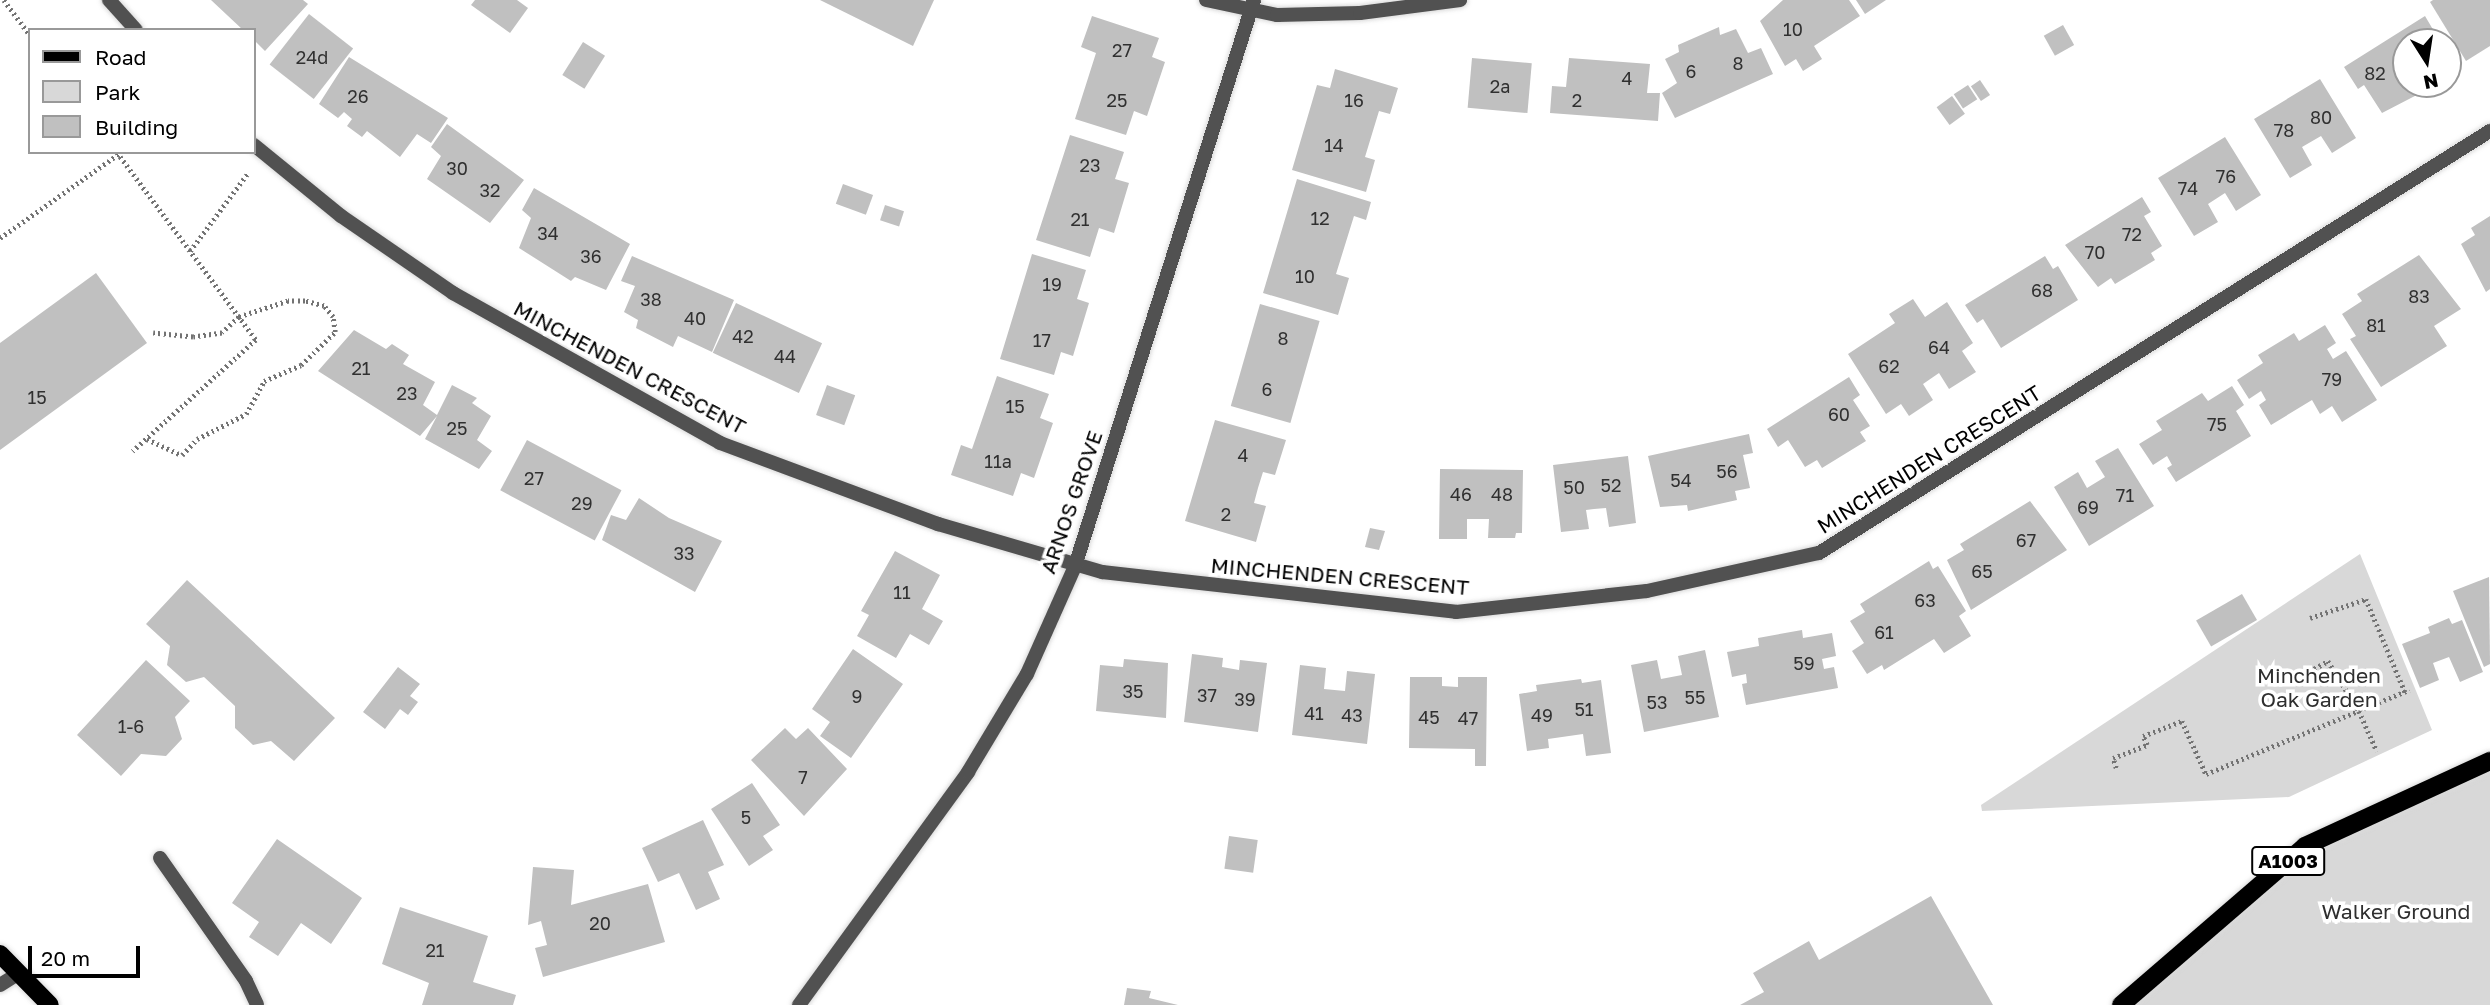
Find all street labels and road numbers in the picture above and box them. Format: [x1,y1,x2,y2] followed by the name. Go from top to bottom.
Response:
[510,295,750,439] street label: MINCHENDEN CRESCENT
[1812,380,2046,538] street label: MINCHENDEN CRESCENT
[1035,427,1107,577] street label: ARNOS GROVE
[1210,552,1470,600] street label: MINCHENDEN CRESCENT
[2250,846,2326,876] road number: A1003

